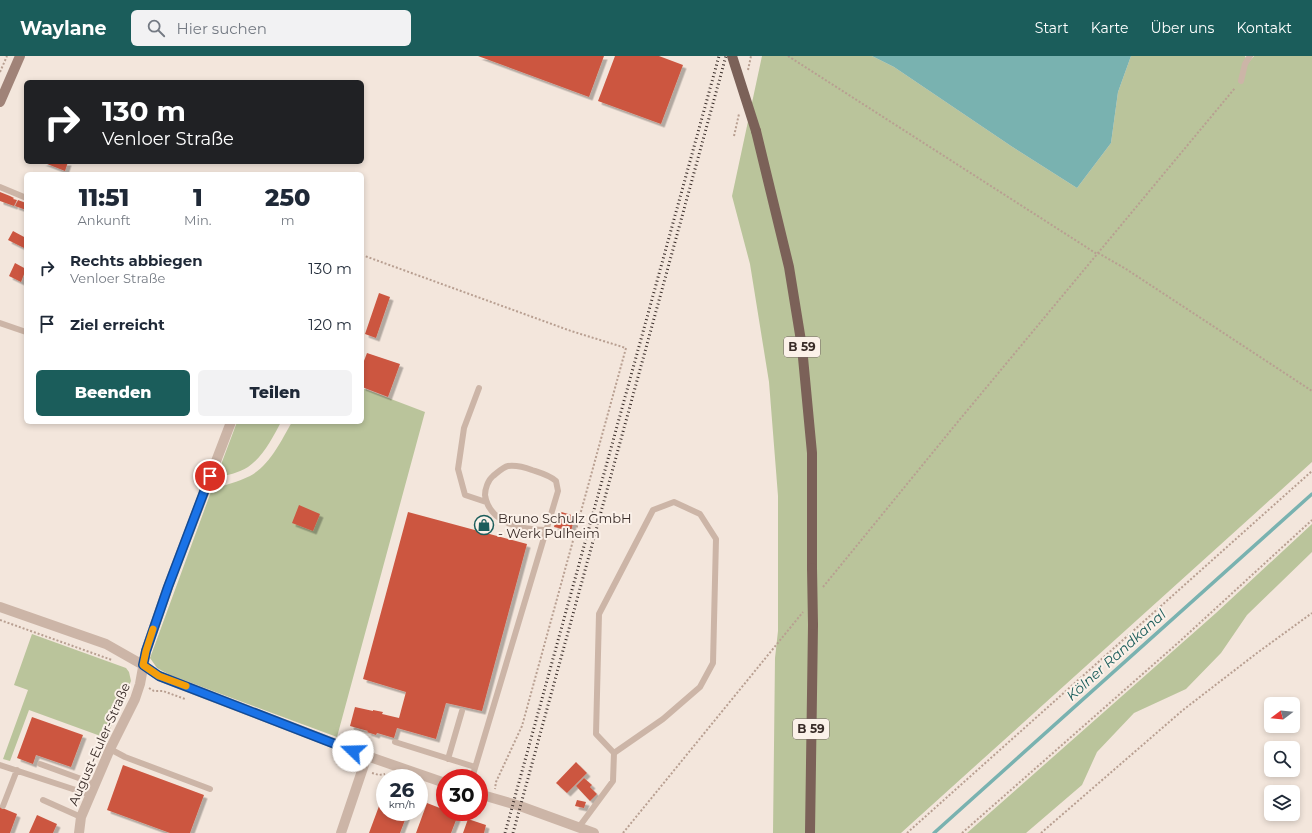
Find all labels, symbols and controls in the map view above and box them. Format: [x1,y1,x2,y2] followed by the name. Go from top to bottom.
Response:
[131,10,411,46] search box
[20,17,107,40] text: Waylane
[145,17,167,39] icon: search
[177,19,267,38] text: Hier suchen
[1035,19,1069,37] text: Start
[1091,19,1128,37] text: Karte
[1150,19,1214,37] text: Über uns
[1236,19,1292,37] text: Kontakt
[102,94,186,128] text: 130 m
[36,96,88,148] icon: right
[102,128,234,150] text: Venloer Straße
[79,183,129,212] text: 11:51
[193,183,203,212] text: 1
[265,183,310,212] text: 250
[78,212,131,228] text: Ankunft
[184,212,212,228] text: Min.
[281,212,295,228] text: m
[70,251,203,270] text: Rechts abbiegen
[36,257,58,279] icon: right
[308,259,352,278] text: 130 m
[70,270,165,286] text: Venloer Straße
[36,313,58,335] icon: arrive
[70,315,165,334] text: Ziel erreicht
[308,315,352,334] text: 120 m
[784,337,820,357] road number: B 59
[36,370,190,416] button: Beenden
[198,370,352,416] button: Teilen
[193,459,227,493] pin
[199,465,221,487] icon: arrive
[498,510,632,541] place label: Bruno Schulz GmbH - Werk Pulheim
[473,514,495,536] shop icon: Bruno Schulz GmbH - Werk Pulheim
[1062,605,1170,705] water label: Kölner Randkanal
[65,680,133,808] street label: August-Euler-Straße
[1264,697,1300,733] north arrow
[1264,697,1300,821] map controls
[793,719,829,739] road number: B 59
[332,730,374,772] position arrow
[1264,741,1300,777] button: search
[436,769,488,821] speed limit sign: 30
[390,778,414,802] text: 26
[1264,785,1300,821] button: layers
[389,798,415,811] text: km/h

